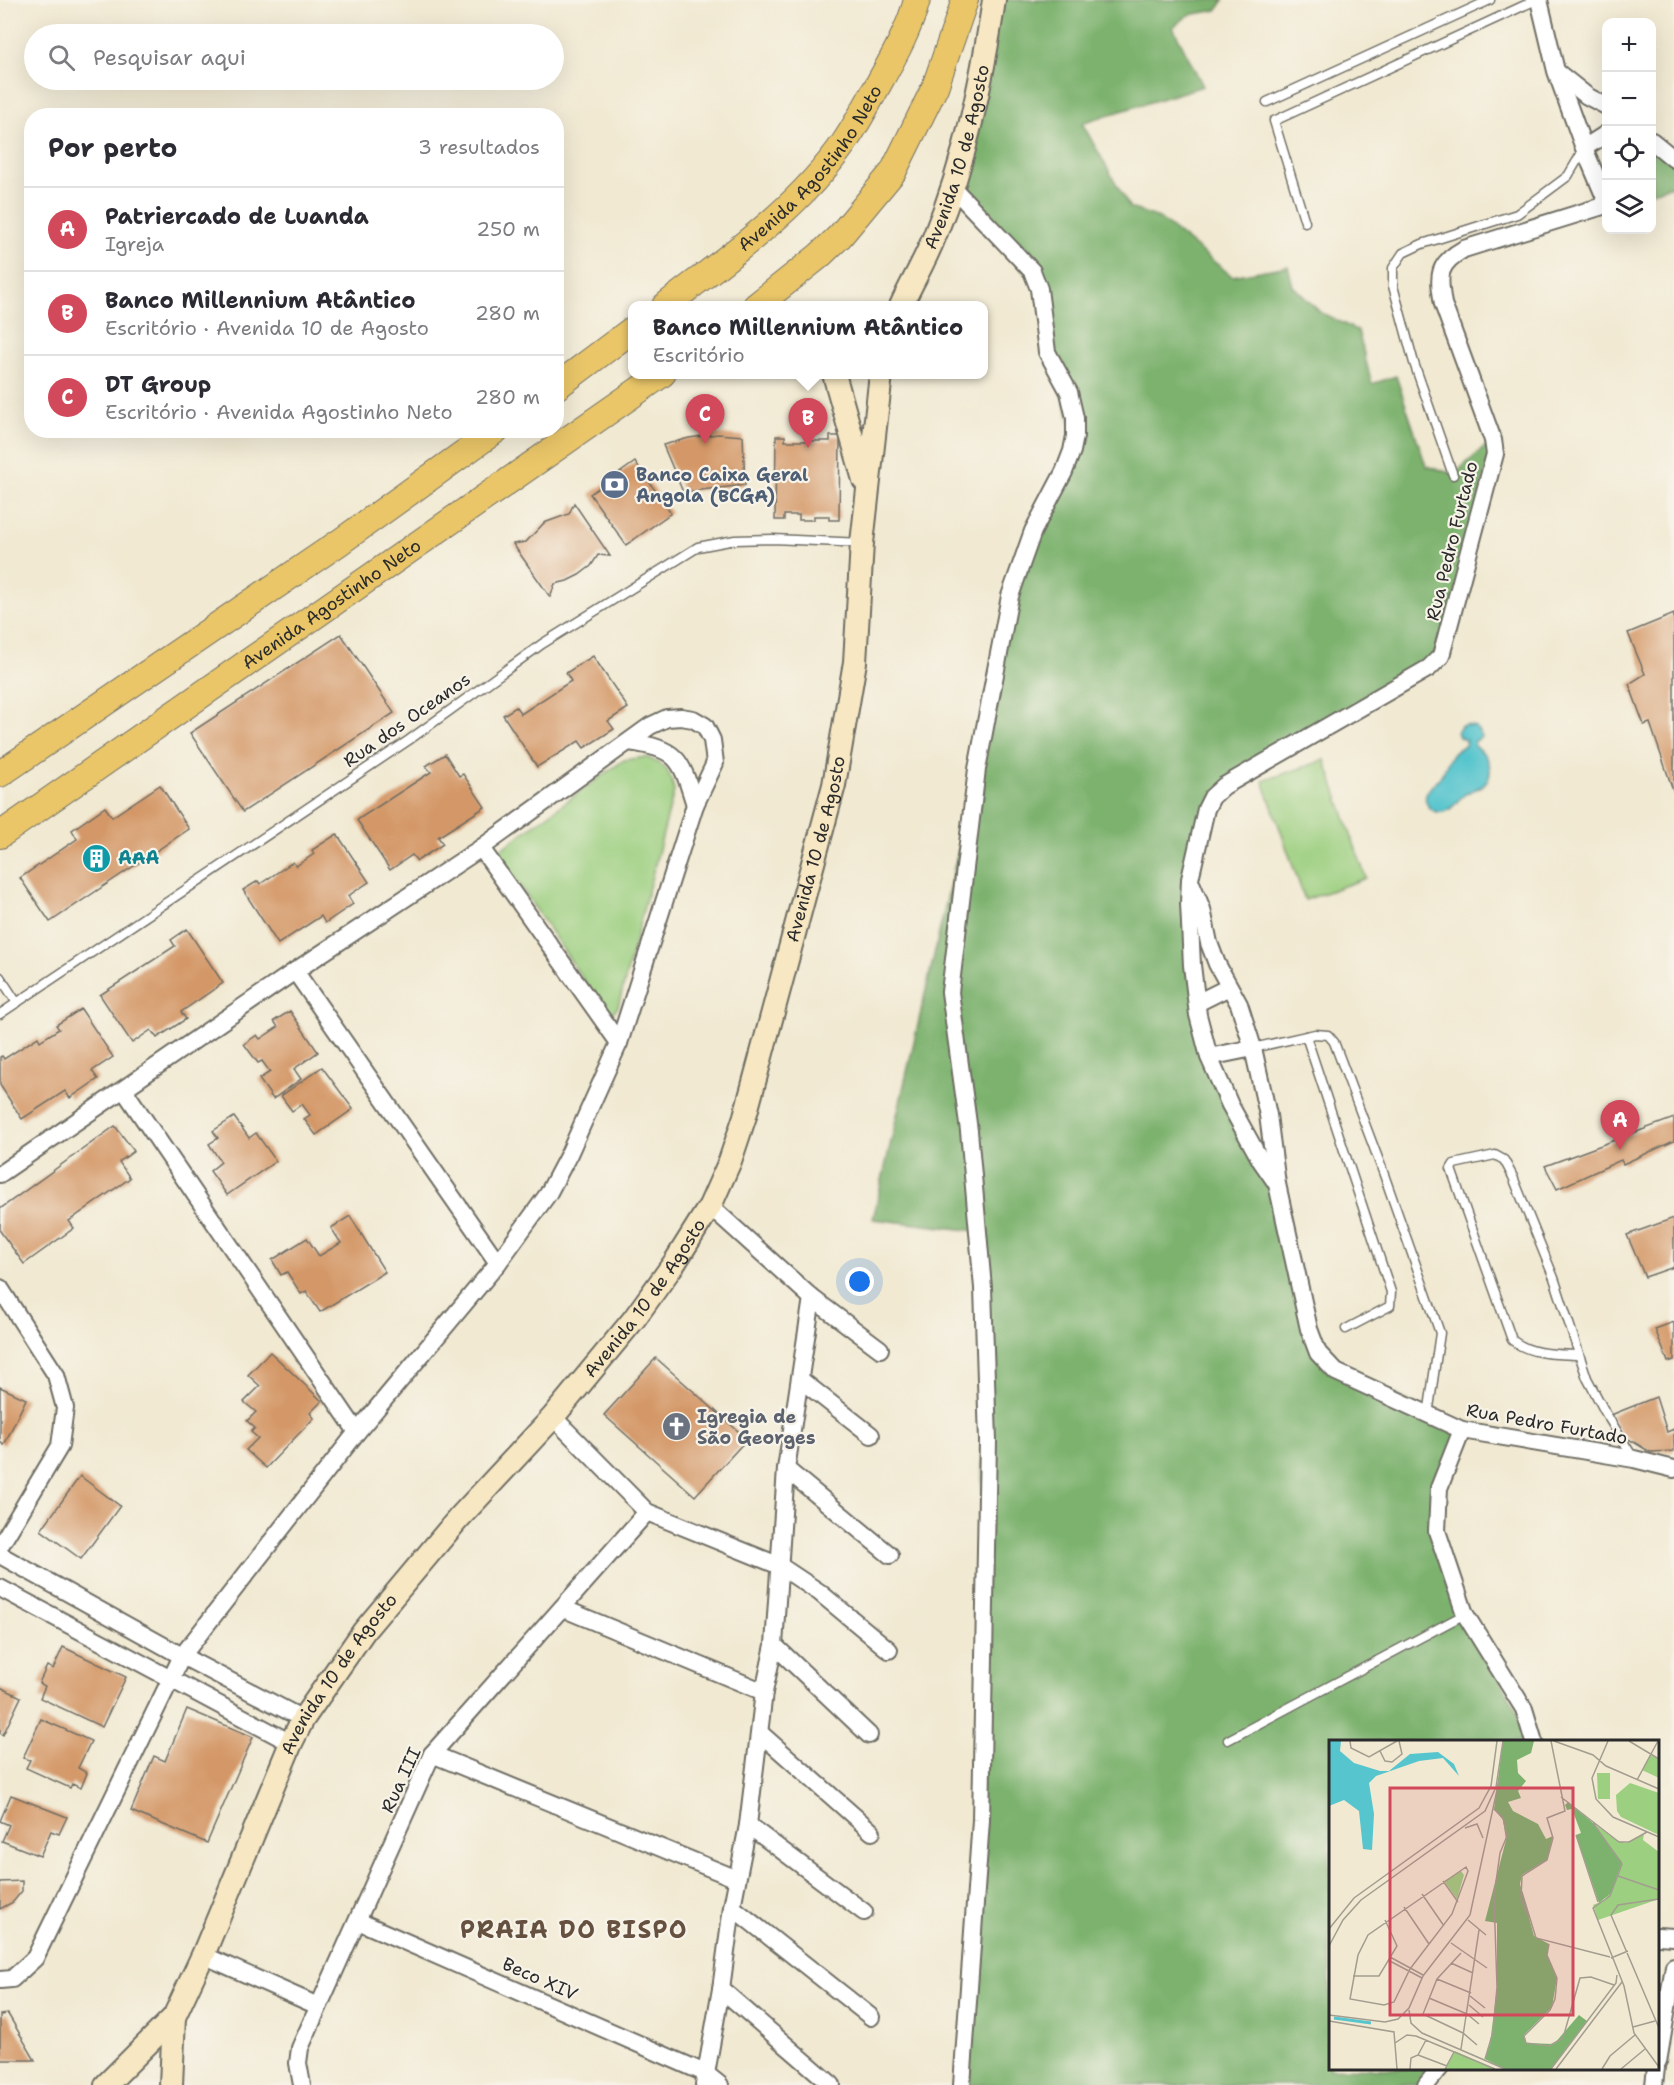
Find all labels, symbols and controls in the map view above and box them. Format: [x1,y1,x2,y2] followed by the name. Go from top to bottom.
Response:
[1602,18,1656,234] map controls
[1602,18,1656,72] button: +
[24,24,564,90] search box
[45,41,78,74] icon: search
[93,43,246,72] text: Pesquisar aqui
[918,63,995,253] street label: Avenida 10 de Agosto
[1602,72,1656,126] button: −
[733,81,888,257] street label: Avenida Agostinho Neto
[1602,126,1656,180] button: locate
[48,130,177,165] text: Por perto
[418,134,540,160] text: 3 resultados
[1602,180,1656,234] button: layers
[105,202,369,231] text: Patriercado de Luanda
[60,216,75,242] text: A
[476,216,540,242] text: 250 m
[105,231,164,257] text: Igreja
[105,286,416,315] text: Banco Millennium Atântico
[61,300,74,326] text: B
[475,300,540,326] text: 280 m
[628,301,988,379] popup
[653,313,963,342] text: Banco Millennium Atântico
[105,315,429,341] text: Escritório · Avenida 10 de Agosto
[653,342,745,368] text: Escritório
[105,370,211,399] text: DT Group
[61,384,74,410] text: C
[475,384,540,410] text: 280 m
[686,394,724,444] pin: C
[788,398,828,448] pin: B
[105,399,453,425] text: Escritório · Avenida Agostinho Neto
[1421,459,1483,623] street label: Rua Pedro Furtado
[636,463,808,508] place label: Banco Caixa Geral Angola (BCGA)
[599,469,631,501] bank icon: Banco Caixa Geral Angola (BCGA)
[237,533,426,675] street label: Avenida Agostinho Neto
[339,667,475,773] street label: Rua dos Oceanos
[780,754,851,945] street label: Avenida 10 de Agosto
[81,842,113,874] building icon: AAA
[118,846,160,870] place label: AAA
[1600,1100,1640,1150] pin: A
[578,1214,711,1383] street label: Avenida 10 de Agosto
[845,1267,874,1296] your location
[1465,1398,1629,1450] street label: Rua Pedro Furtado
[697,1405,815,1450] place label: Igregia de São Georges
[660,1411,692,1443] church icon: Igregia de São Georges
[275,1588,403,1759] street label: Avenida 10 de Agosto
[1329,1740,1659,2070] inset map
[375,1743,427,1817] street label: Rua III
[460,1914,688,1946] district label: PRAIA DO BISPO
[499,1952,581,2006] street label: Beco XIV

